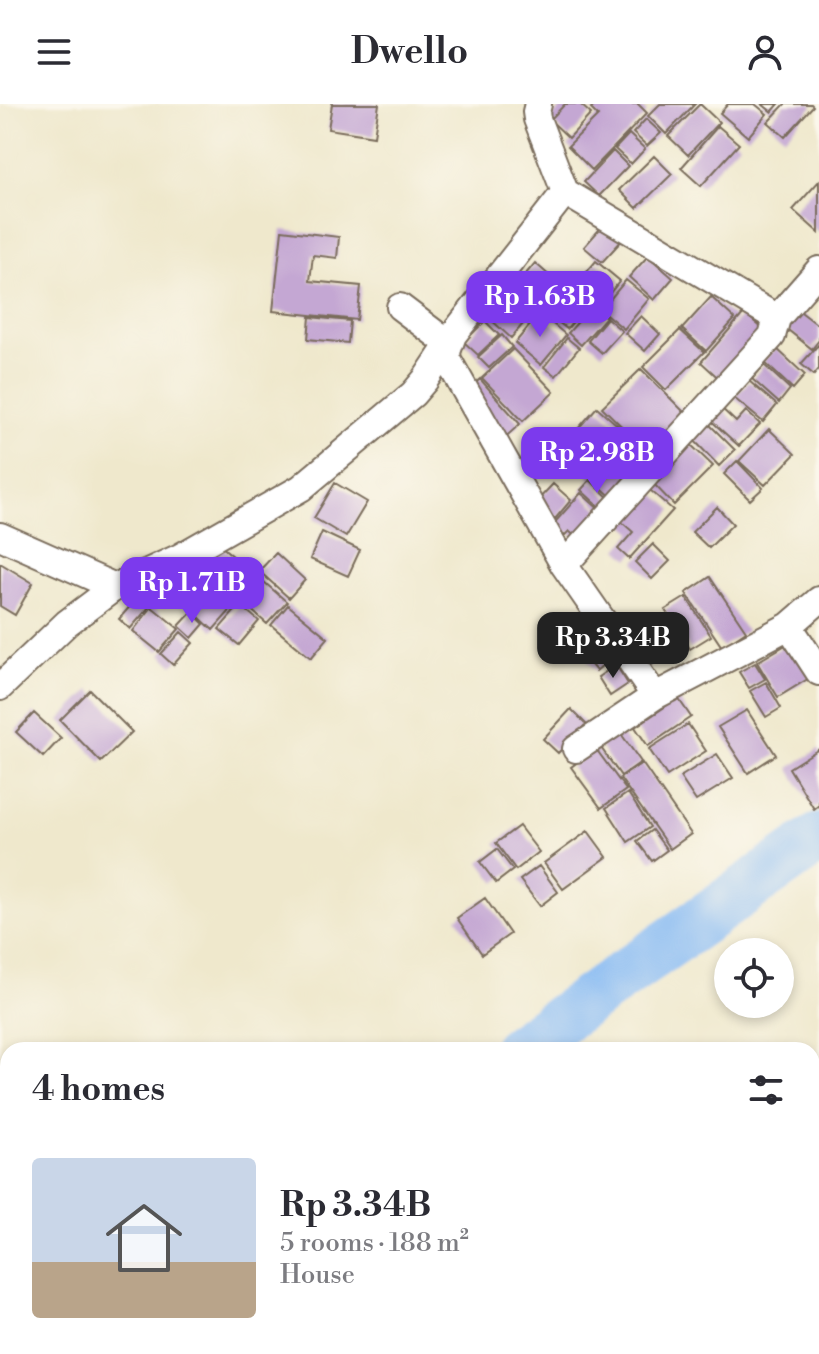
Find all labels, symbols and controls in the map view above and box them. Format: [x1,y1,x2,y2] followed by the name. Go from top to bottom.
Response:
[32,30,76,74] icon: menu
[351,30,468,75] text: Dwello
[743,30,787,74] icon: person
[457,271,623,339] pin: Rp 1.63B
[484,281,596,313] text: Rp 1.63B
[514,427,680,495] pin: Rp 2.98B
[539,437,655,469] text: Rp 2.98B
[109,557,275,625] pin: Rp 1.71B
[138,567,246,599] text: Rp 1.71B
[530,612,696,680] pin: Rp 3.34B
[555,622,671,654] text: Rp 3.34B
[714,938,794,1018] map controls
[714,938,794,1018] button: locate
[744,1068,788,1112] icon: filters
[32,1069,165,1111] text: 4 homes
[280,1185,431,1227] text: Rp 3.34B
[96,1190,192,1286] icon: home
[280,1227,469,1259] text: 5 rooms · 188 m²
[280,1259,355,1291] text: House

